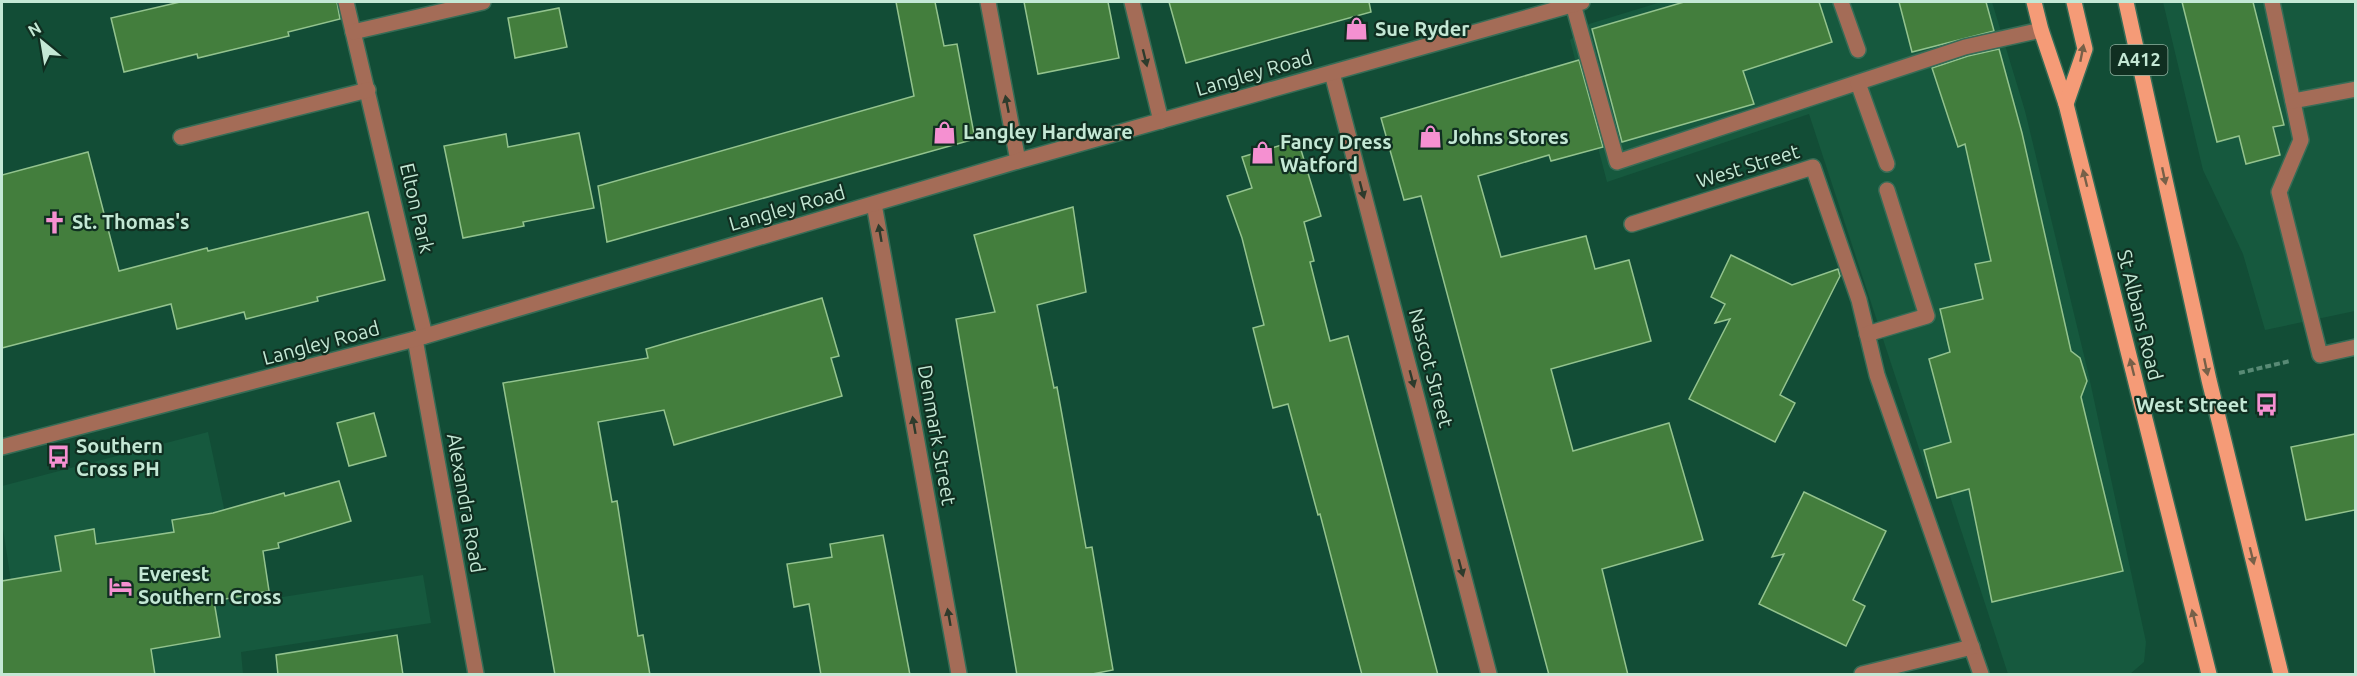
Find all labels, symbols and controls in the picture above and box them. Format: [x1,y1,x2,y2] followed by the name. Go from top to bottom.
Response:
[12,12,72,72] north arrow
[1344,16,1370,42] shop icon: Sue Ryder
[1375,17,1470,40] place label: Sue Ryder
[25,18,44,40] text: N
[2078,44,2087,63] one-way arrow
[1193,45,1315,100] street label: Langley Road
[2110,45,2168,75] road number: A412
[1141,49,1151,68] one-way arrow
[1002,94,1011,113] one-way arrow
[932,119,958,145] shop icon: Langley Hardware
[963,120,1133,143] place label: Langley Hardware
[1417,124,1443,150] shop icon: Johns Stores
[1448,125,1569,148] place label: Johns Stores
[1280,130,1392,176] place label: Fancy Dress Watford
[1694,139,1802,192] street label: West Street
[1249,140,1275,166] shop icon: Fancy Dress Watford
[396,161,439,255] street label: Elton Park
[2160,167,2170,185] one-way arrow
[2079,169,2089,187] one-way arrow
[726,180,848,235] street label: Langley Road
[1358,181,1368,200] one-way arrow
[41,209,67,235] church icon: St. Thomas's
[72,210,190,233] place label: St. Thomas's
[875,223,884,242] one-way arrow
[2113,247,2168,383] street label: St Albans Road
[1405,306,1458,430] street label: Nascot Street
[260,316,382,369] street label: Langley Road
[2202,357,2211,376] one-way arrow
[2126,358,2136,377] one-way arrow
[914,363,961,507] street label: Denmark Street
[1407,370,1417,388] one-way arrow
[2253,392,2279,418] bus stop icon: West Street
[2136,393,2248,416] place label: West Street
[909,415,918,434] one-way arrow
[443,431,490,574] street label: Alexandra Road
[76,434,163,480] place label: Southern Cross PH
[45,444,71,470] bus stop icon: Southern Cross PH
[2247,547,2257,565] one-way arrow
[1456,559,1466,577] one-way arrow
[138,562,281,608] place label: Everest Southern Cross
[107,573,133,599] hotel icon: Everest Southern Cross
[944,607,953,626] one-way arrow
[2189,609,2199,627] one-way arrow

